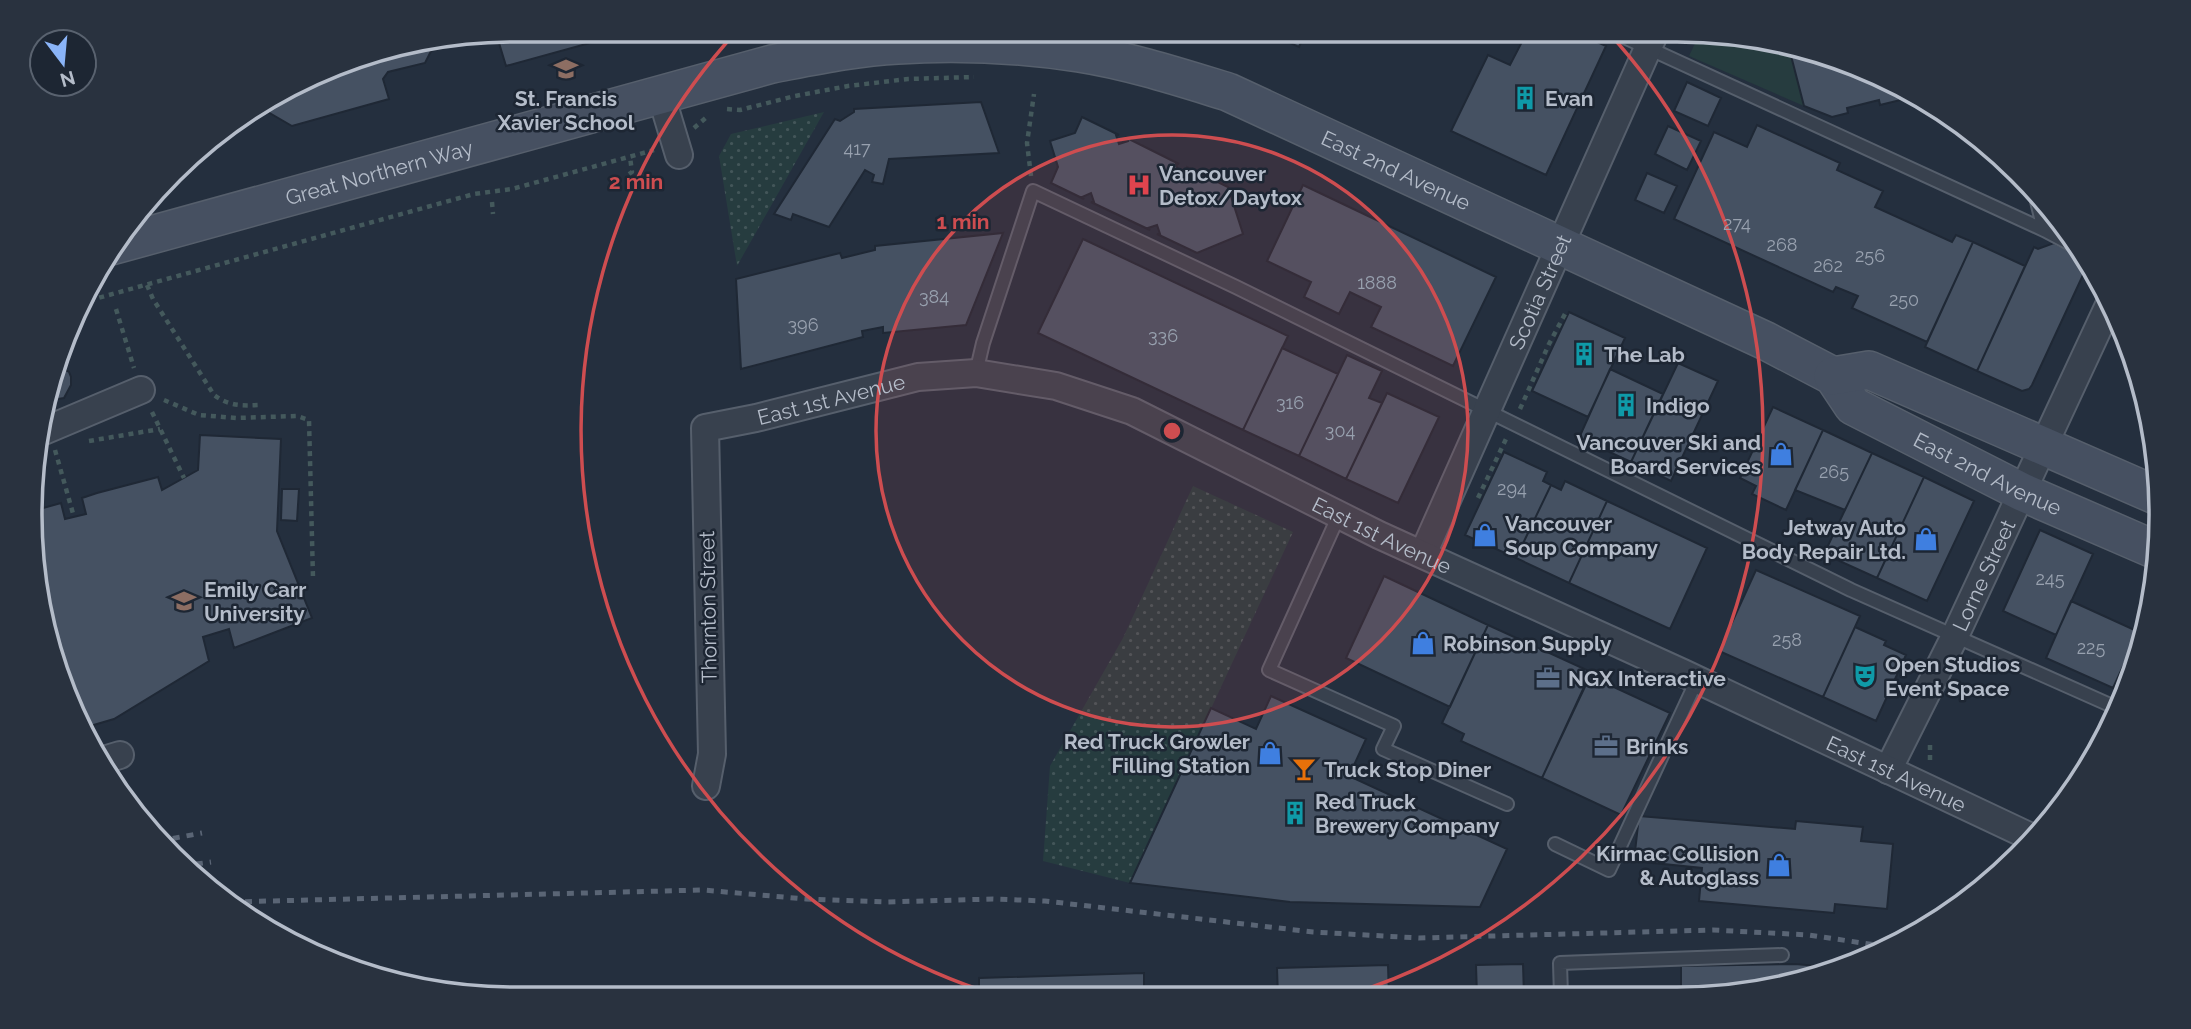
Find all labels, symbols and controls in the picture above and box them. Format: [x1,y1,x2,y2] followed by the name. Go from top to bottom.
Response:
[28,28,98,98] north arrow
[552,55,580,83] school or university icon: St. Francis Xavier School
[58,67,78,92] text: N
[1511,84,1539,112] building icon: Evan
[497,86,635,135] place label: St. Francis Xavier School
[1545,86,1593,111] place label: Evan
[1318,125,1475,215] street label: East 2nd Avenue
[282,134,476,210] street label: Great Northern Way
[843,138,871,159] house number: 417
[1159,161,1303,210] place label: Vancouver Detox/Daytox
[609,169,663,194] text: 2 min
[1125,171,1153,199] hospital icon: Vancouver Detox/Daytox
[936,209,990,234] text: 1 min
[1723,213,1751,234] house number: 274
[1503,230,1576,353] street label: Scotia Street
[1767,234,1797,255] house number: 268
[1855,245,1885,266] house number: 256
[1813,255,1843,276] house number: 262
[1357,272,1397,293] house number: 1888
[919,286,949,307] house number: 384
[1889,289,1919,310] house number: 250
[787,314,819,335] house number: 396
[1148,325,1178,346] house number: 336
[1570,340,1598,368] building icon: The Lab
[1604,342,1685,367] place label: The Lab
[755,368,907,430] street label: East 1st Avenue
[1612,391,1640,419] building icon: Indigo
[1276,392,1304,413] house number: 316
[1646,393,1710,418] place label: Indigo
[1160,419,1184,443] centre of rings
[1325,420,1355,441] house number: 304
[1910,427,2065,520] street label: East 2nd Avenue
[1576,430,1761,479] place label: Vancouver Ski and Board Services
[1767,440,1795,468] shop icon: Vancouver Ski and Board Services
[1819,461,1849,482] house number: 265
[1497,478,1527,499] house number: 294
[1308,491,1456,579] street label: East 1st Avenue
[1505,511,1658,560] place label: Vancouver Soup Company
[1742,515,1906,564] place label: Jetway Auto Body Repair Ltd.
[1947,515,2020,635] street label: Lorne Street
[1471,521,1499,549] shop icon: Vancouver Soup Company
[1912,525,1940,553] shop icon: Jetway Auto Body Repair Ltd.
[694,531,722,683] street label: Thornton Street
[2035,568,2065,589] house number: 245
[204,577,306,626] place label: Emily Carr University
[170,587,198,615] school or university icon: Emily Carr University
[1409,629,1437,657] shop icon: Robinson Supply
[1772,629,1802,650] house number: 258
[1443,631,1612,656] place label: Robinson Supply
[2077,637,2105,658] house number: 225
[1885,652,2020,701] place label: Open Studios Event Space
[1851,662,1879,690] theatre icon: Open Studios Event Space
[1534,664,1562,692] office icon: NGX Interactive
[1568,666,1726,691] place label: NGX Interactive
[1064,729,1250,778] place label: Red Truck Growler Filling Station
[1823,730,1970,817] street label: East 1st Avenue
[1592,732,1620,760] office icon: Brinks
[1626,734,1688,759] place label: Brinks
[1256,739,1284,767] shop icon: Red Truck Growler Filling Station
[1290,755,1318,783] bar icon: Truck Stop Diner
[1324,757,1491,782] place label: Truck Stop Diner
[1315,789,1500,838] place label: Red Truck Brewery Company
[1281,799,1309,827] building icon: Red Truck Brewery Company
[1596,841,1759,890] place label: Kirmac Collision & Autoglass
[1765,851,1793,879] shop icon: Kirmac Collision & Autoglass

